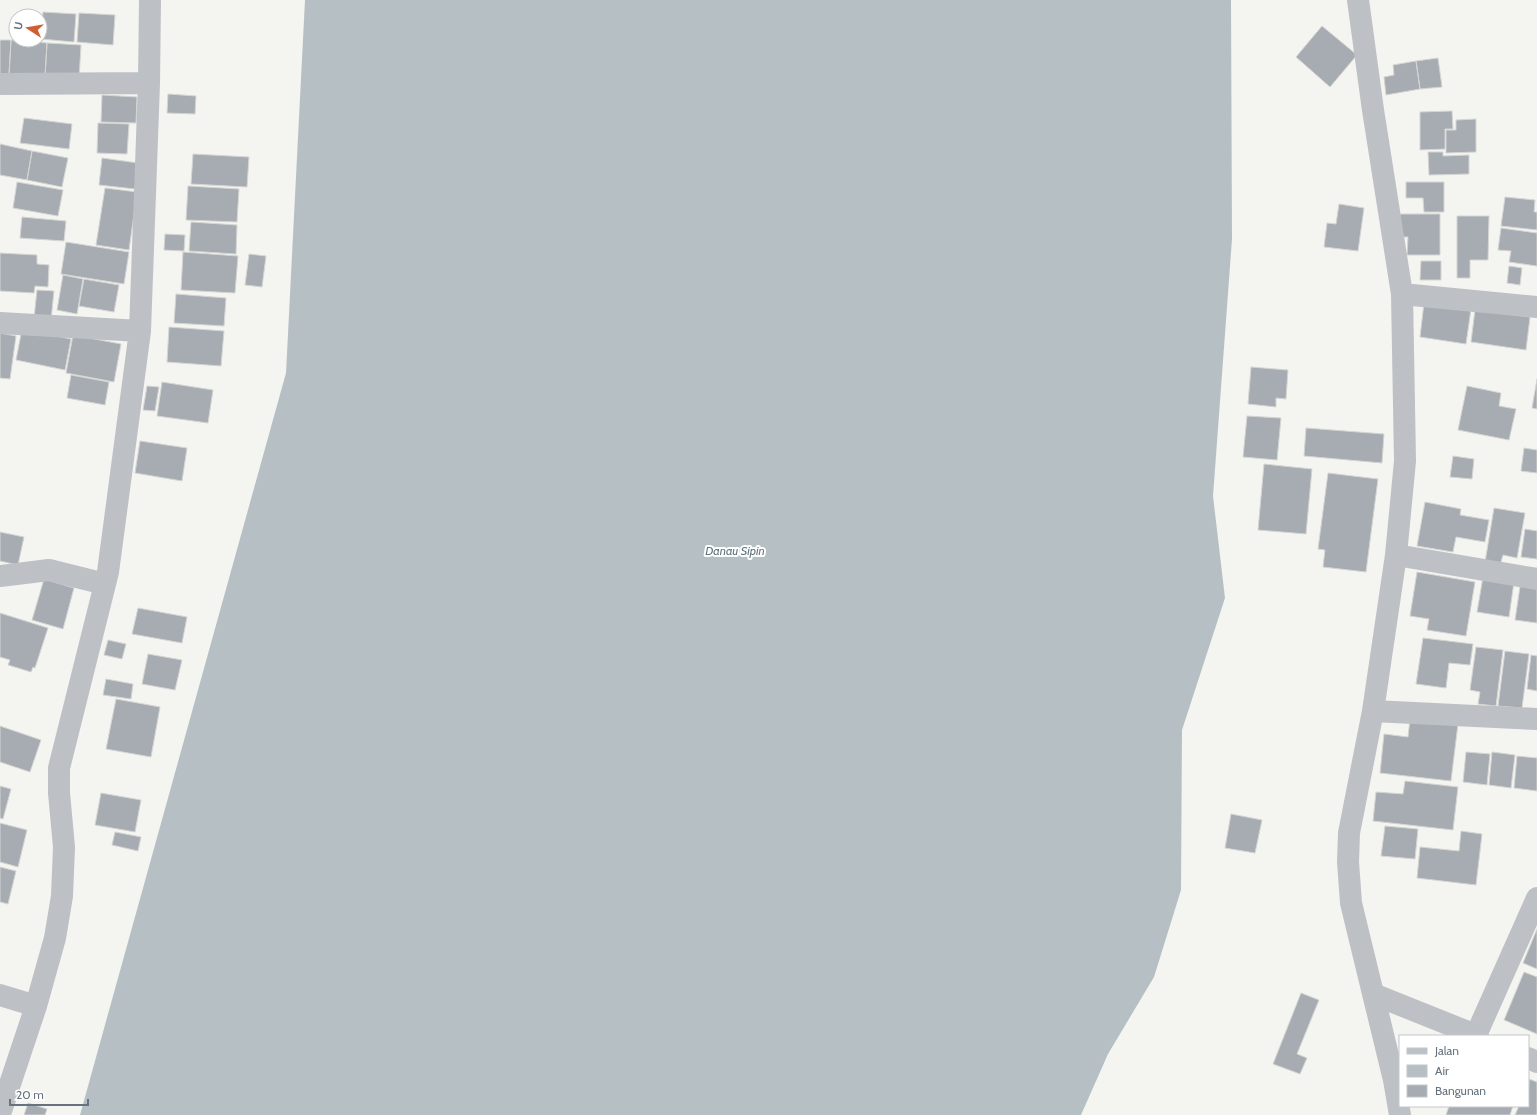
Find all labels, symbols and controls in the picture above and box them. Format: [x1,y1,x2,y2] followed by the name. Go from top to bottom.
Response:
[8,8,48,48] north arrow
[11,21,26,31] text: U
[705,543,765,558] water label: Danau Sipin
[1399,1035,1529,1107] legend
[1434,1043,1459,1058] text: Jalan
[1435,1063,1449,1078] text: Air
[10,1081,88,1107] scale bar
[1435,1083,1486,1098] text: Bangunan
[16,1087,44,1102] text: 20 m

